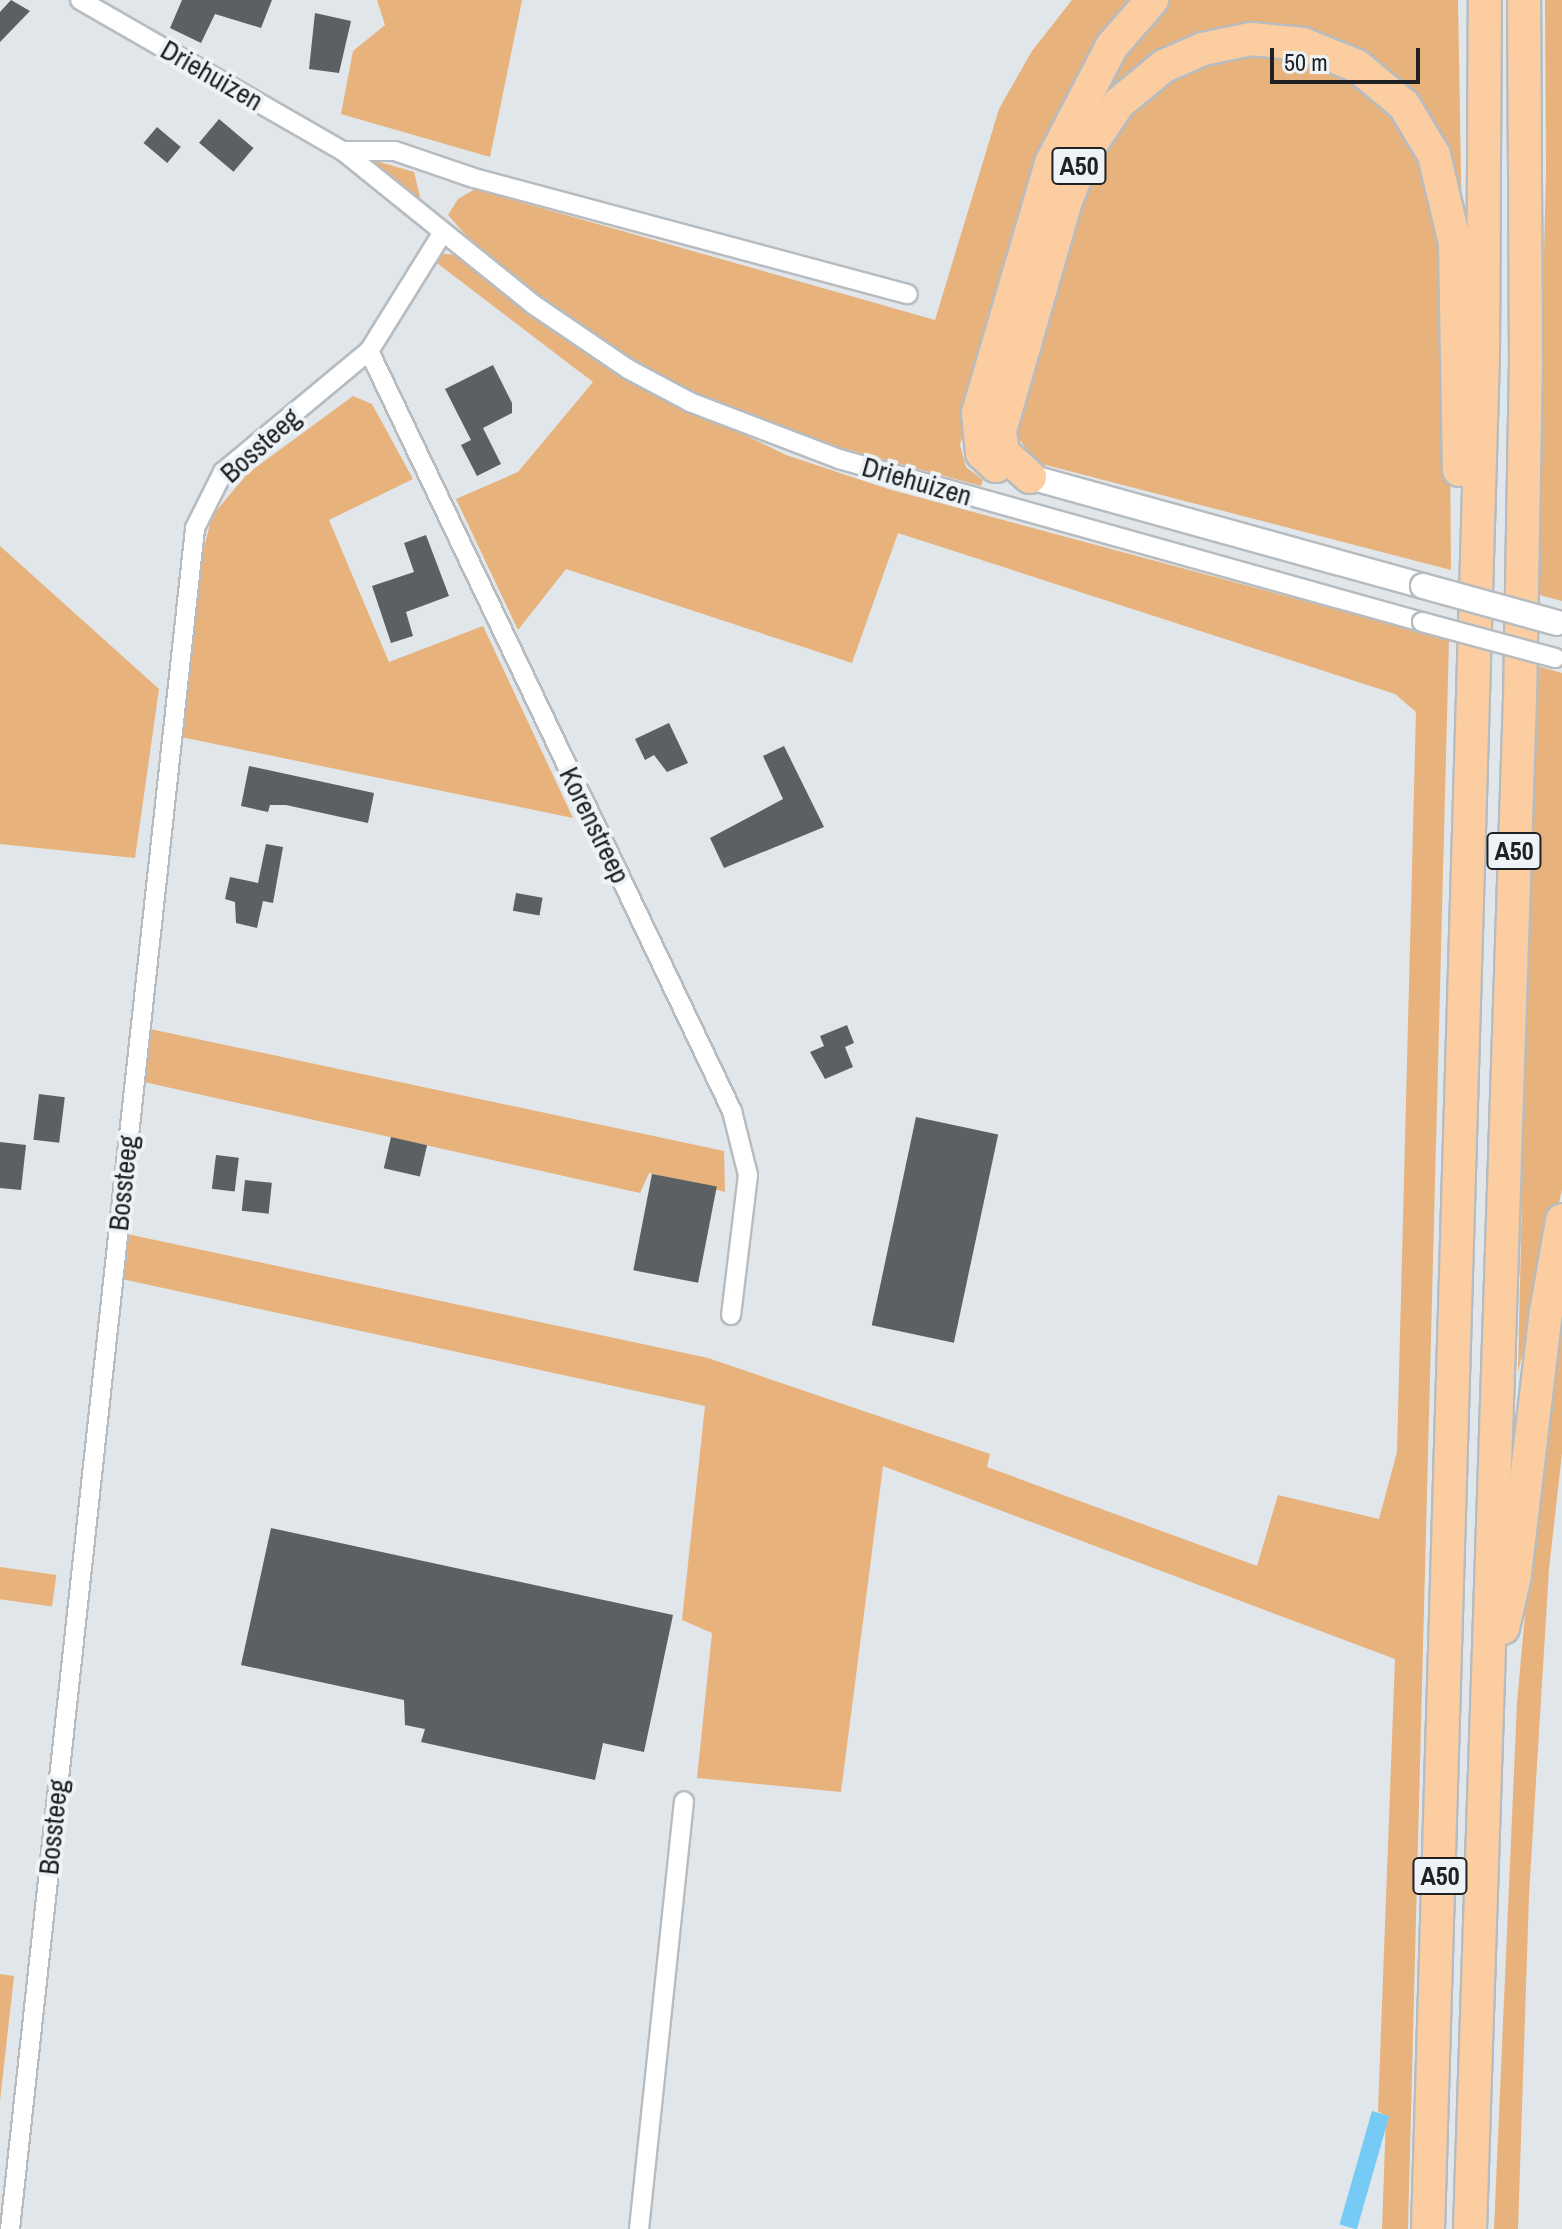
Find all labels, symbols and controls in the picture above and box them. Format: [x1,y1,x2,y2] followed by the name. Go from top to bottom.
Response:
[155,32,269,118] street label: Driehuizen
[1274,32,1424,82] scale bar
[1284,46,1328,78] text: 50 m
[1051,144,1107,188] road number: A50
[213,400,307,490] street label: Bossteeg
[858,449,976,513] street label: Driehuizen
[552,761,638,889] street label: Korenstreep
[1486,829,1542,873] road number: A50
[101,1134,145,1232] street label: Bossteeg
[31,1778,75,1876] street label: Bossteeg
[1412,1854,1468,1898] road number: A50

